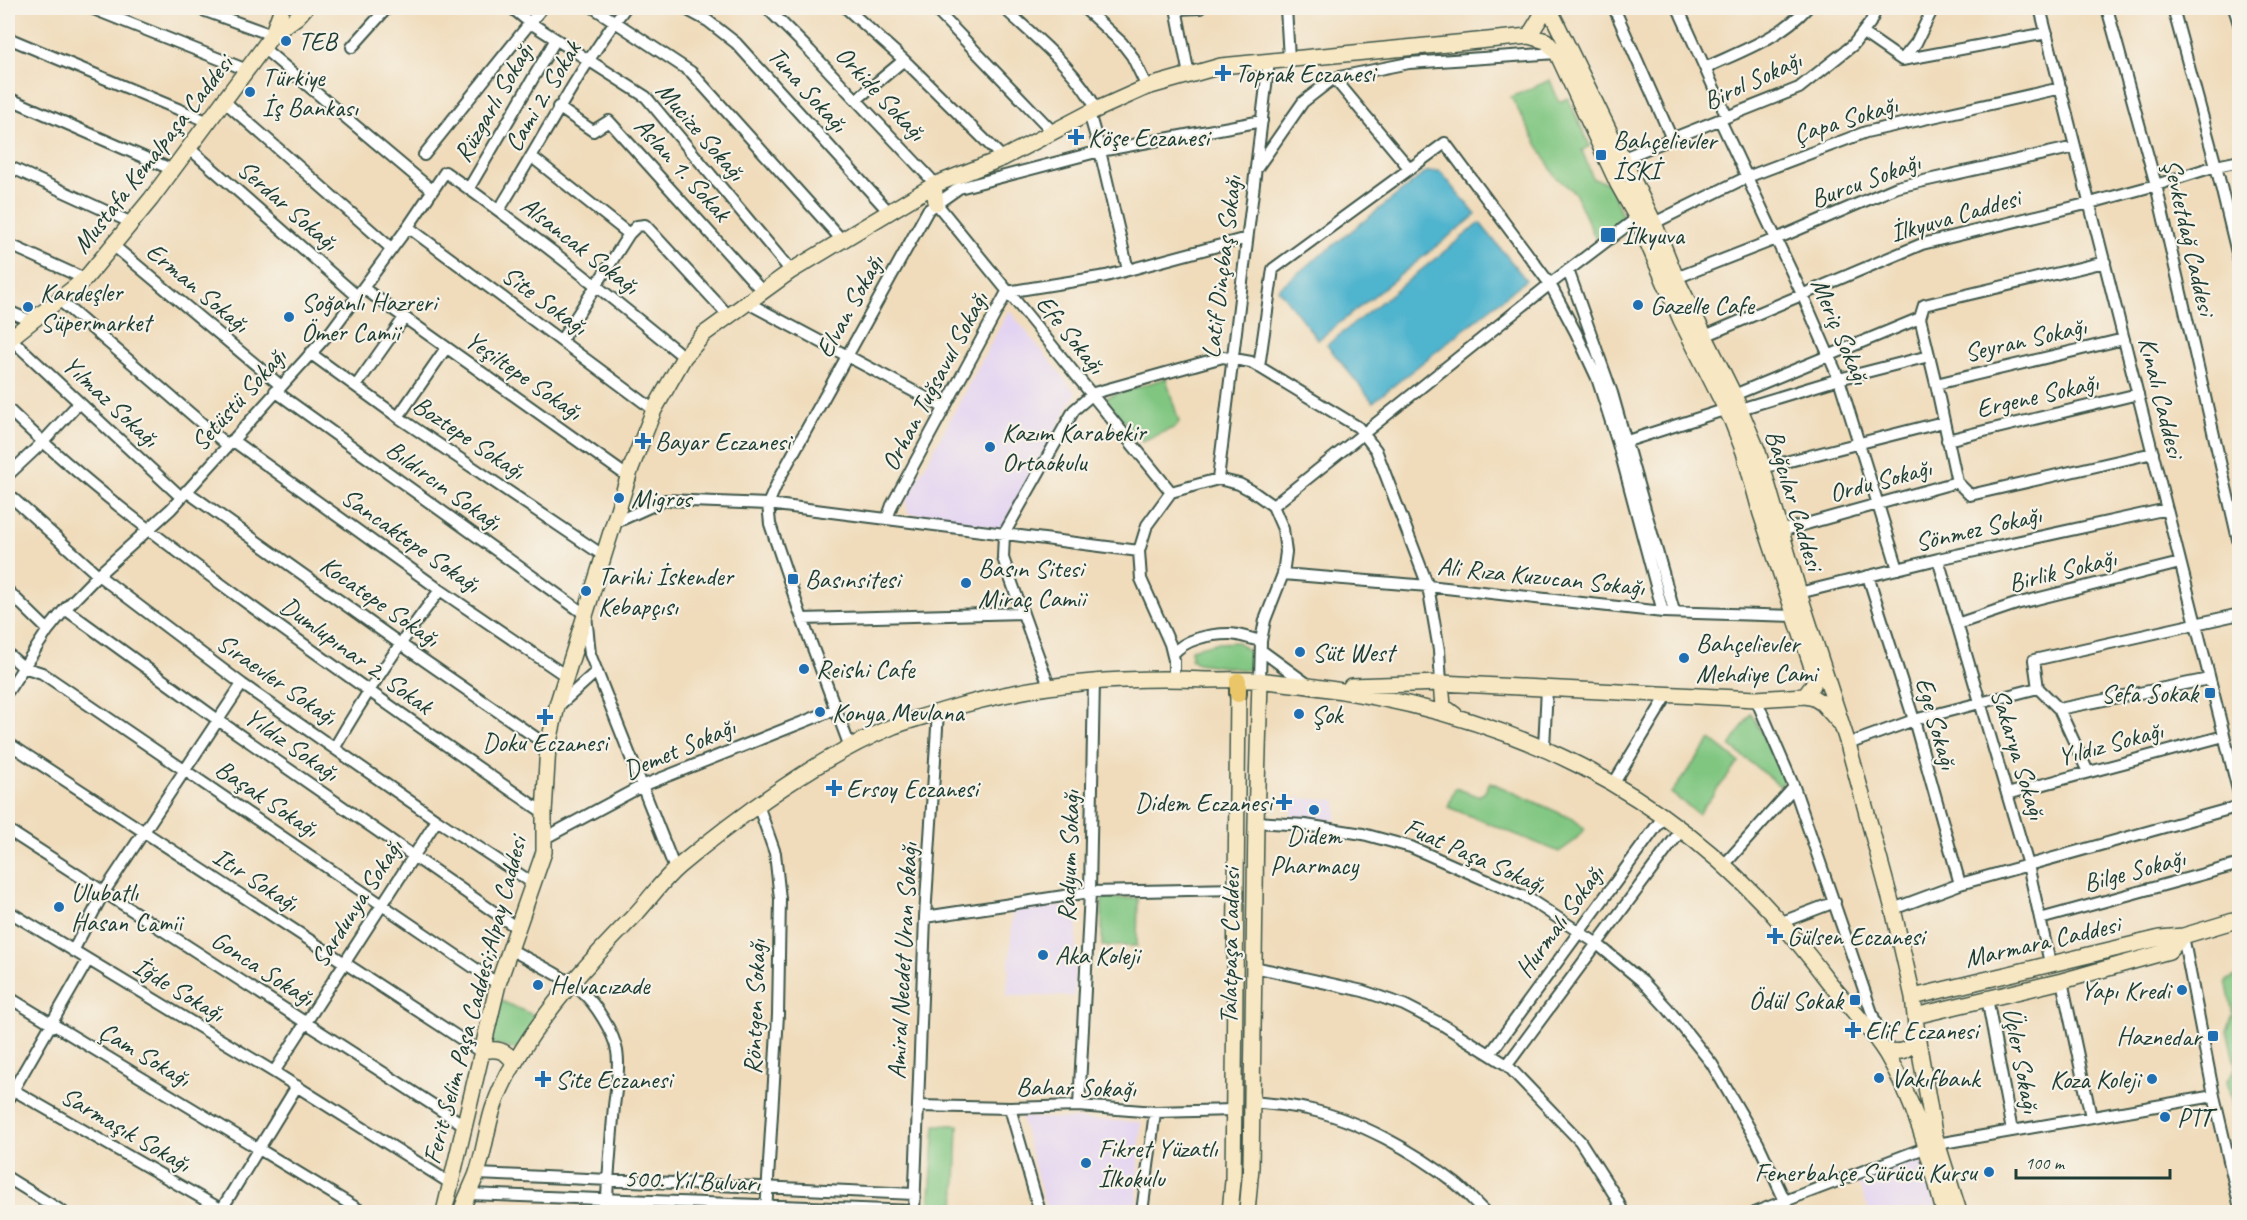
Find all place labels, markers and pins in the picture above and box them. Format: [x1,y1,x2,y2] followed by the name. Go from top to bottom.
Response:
[298,25,338,58] place label: TEB
[279,34,293,48] marker: TEB
[1235,57,1378,90] place label: Toprak Eczanesi
[262,61,359,124] place label: Türkiye İş Bankası
[1216,66,1230,80] marker: Toprak Eczanesi
[243,85,257,99] marker: Türkiye İş Bankası
[1088,121,1212,154] place label: Köşe Eczanesi
[1613,124,1719,187] place label: Bahçelievler İSKİ
[1069,130,1083,144] marker: Köşe Eczanesi
[1594,148,1608,162] marker: Bahçelievler İSKİ
[1622,219,1685,252] place label: İlkyuva
[1599,226,1617,244] marker: İlkyuva
[40,276,154,339] place label: Kardeşler Süpermarket
[301,286,440,349] place label: Soğanlı Hazreri Ömer Camii
[1650,289,1755,322] place label: Gazelle Cafe
[1631,298,1645,312] marker: Gazelle Cafe
[21,300,35,314] marker: Kardeşler Süpermarket
[282,310,296,324] marker: Soğanlı Hazreri Ömer Camii
[1002,416,1148,479] place label: Kazım Karabekir Ortaokulu
[655,425,794,458] place label: Bayar Eczanesi
[636,434,650,448] marker: Bayar Eczanesi
[983,440,997,454] marker: Kazım Karabekir Ortaokulu
[631,482,694,515] place label: Migros
[612,491,626,505] marker: Migros
[978,552,1088,615] place label: Basın Sitesi Miraç Camii
[598,560,735,623] place label: Tarihi İskender Kebapçısı
[805,563,903,596] place label: Basınsitesi
[786,572,800,586] marker: Basınsitesi
[959,576,973,590] marker: Basın Sitesi Miraç Camii
[579,584,593,598] marker: Tarihi İskender Kebapçısı
[1696,627,1820,690] place label: Bahçelievler Mehdiye Cami
[1312,636,1397,669] place label: Süt West
[1293,645,1307,659] marker: Süt West
[1677,651,1691,665] marker: Bahçelievler Mehdiye Cami
[816,653,916,686] place label: Reishi Cafe
[797,662,811,676] marker: Reishi Cafe
[2101,677,2201,710] place label: Sefa Sokak
[2203,686,2217,700] marker: Sefa Sokak
[832,696,965,729] place label: Konya Mevlana
[1311,698,1345,731] place label: Şok
[813,705,827,719] marker: Konya Mevlana
[1292,707,1306,721] marker: Şok
[538,710,552,724] marker: Doku Eczanesi
[482,726,611,759] place label: Doku Eczanesi
[846,772,981,805] place label: Ersoy Eczanesi
[827,781,841,795] marker: Ersoy Eczanesi
[1135,786,1275,819] place label: Didem Eczanesi
[1277,795,1291,809] marker: Didem Eczanesi
[1307,803,1321,817] marker: Didem Pharmacy
[1270,819,1360,882] place label: Didem Pharmacy
[71,876,185,939] place label: Ulubatlı Hasan Camii
[52,900,66,914] marker: Ulubatlı Hasan Camii
[1787,920,1928,953] place label: Gülsen Eczanesi
[1768,929,1782,943] marker: Gülsen Eczanesi
[1055,939,1142,972] place label: Aka Koleji
[1036,948,1050,962] marker: Aka Koleji
[550,969,651,1002] place label: Helvacızade
[2081,974,2173,1007] place label: Yapı Kredi
[531,978,545,992] marker: Helvacızade
[2175,983,2189,997] marker: Yapı Kredi
[1749,984,1845,1017] place label: Ödül Sokak
[1848,993,1862,1007] marker: Ödül Sokak
[1865,1014,1981,1047] place label: Elif Eczanesi
[2116,1020,2204,1053] place label: Haznedar
[1846,1023,1860,1037] marker: Elif Eczanesi
[2206,1029,2220,1043] marker: Haznedar
[1891,1062,1982,1095] place label: Vakıfbank
[555,1063,675,1096] place label: Site Eczanesi
[2050,1063,2143,1096] place label: Koza Koleji
[1872,1071,1886,1085] marker: Vakıfbank
[536,1072,550,1086] marker: Site Eczanesi
[2145,1072,2159,1086] marker: Koza Koleji
[2177,1101,2218,1134] place label: PTT
[2158,1110,2172,1124] marker: PTT
[1098,1132,1218,1195] place label: Fikret Yüzatlı İlkokulu
[1079,1156,1093,1170] marker: Fikret Yüzatlı İlkokulu
[1754,1156,1979,1189] place label: Fenerbahçe Sürücü Kursu
[1982,1165,1996,1179] marker: Fenerbahçe Sürücü Kursu

